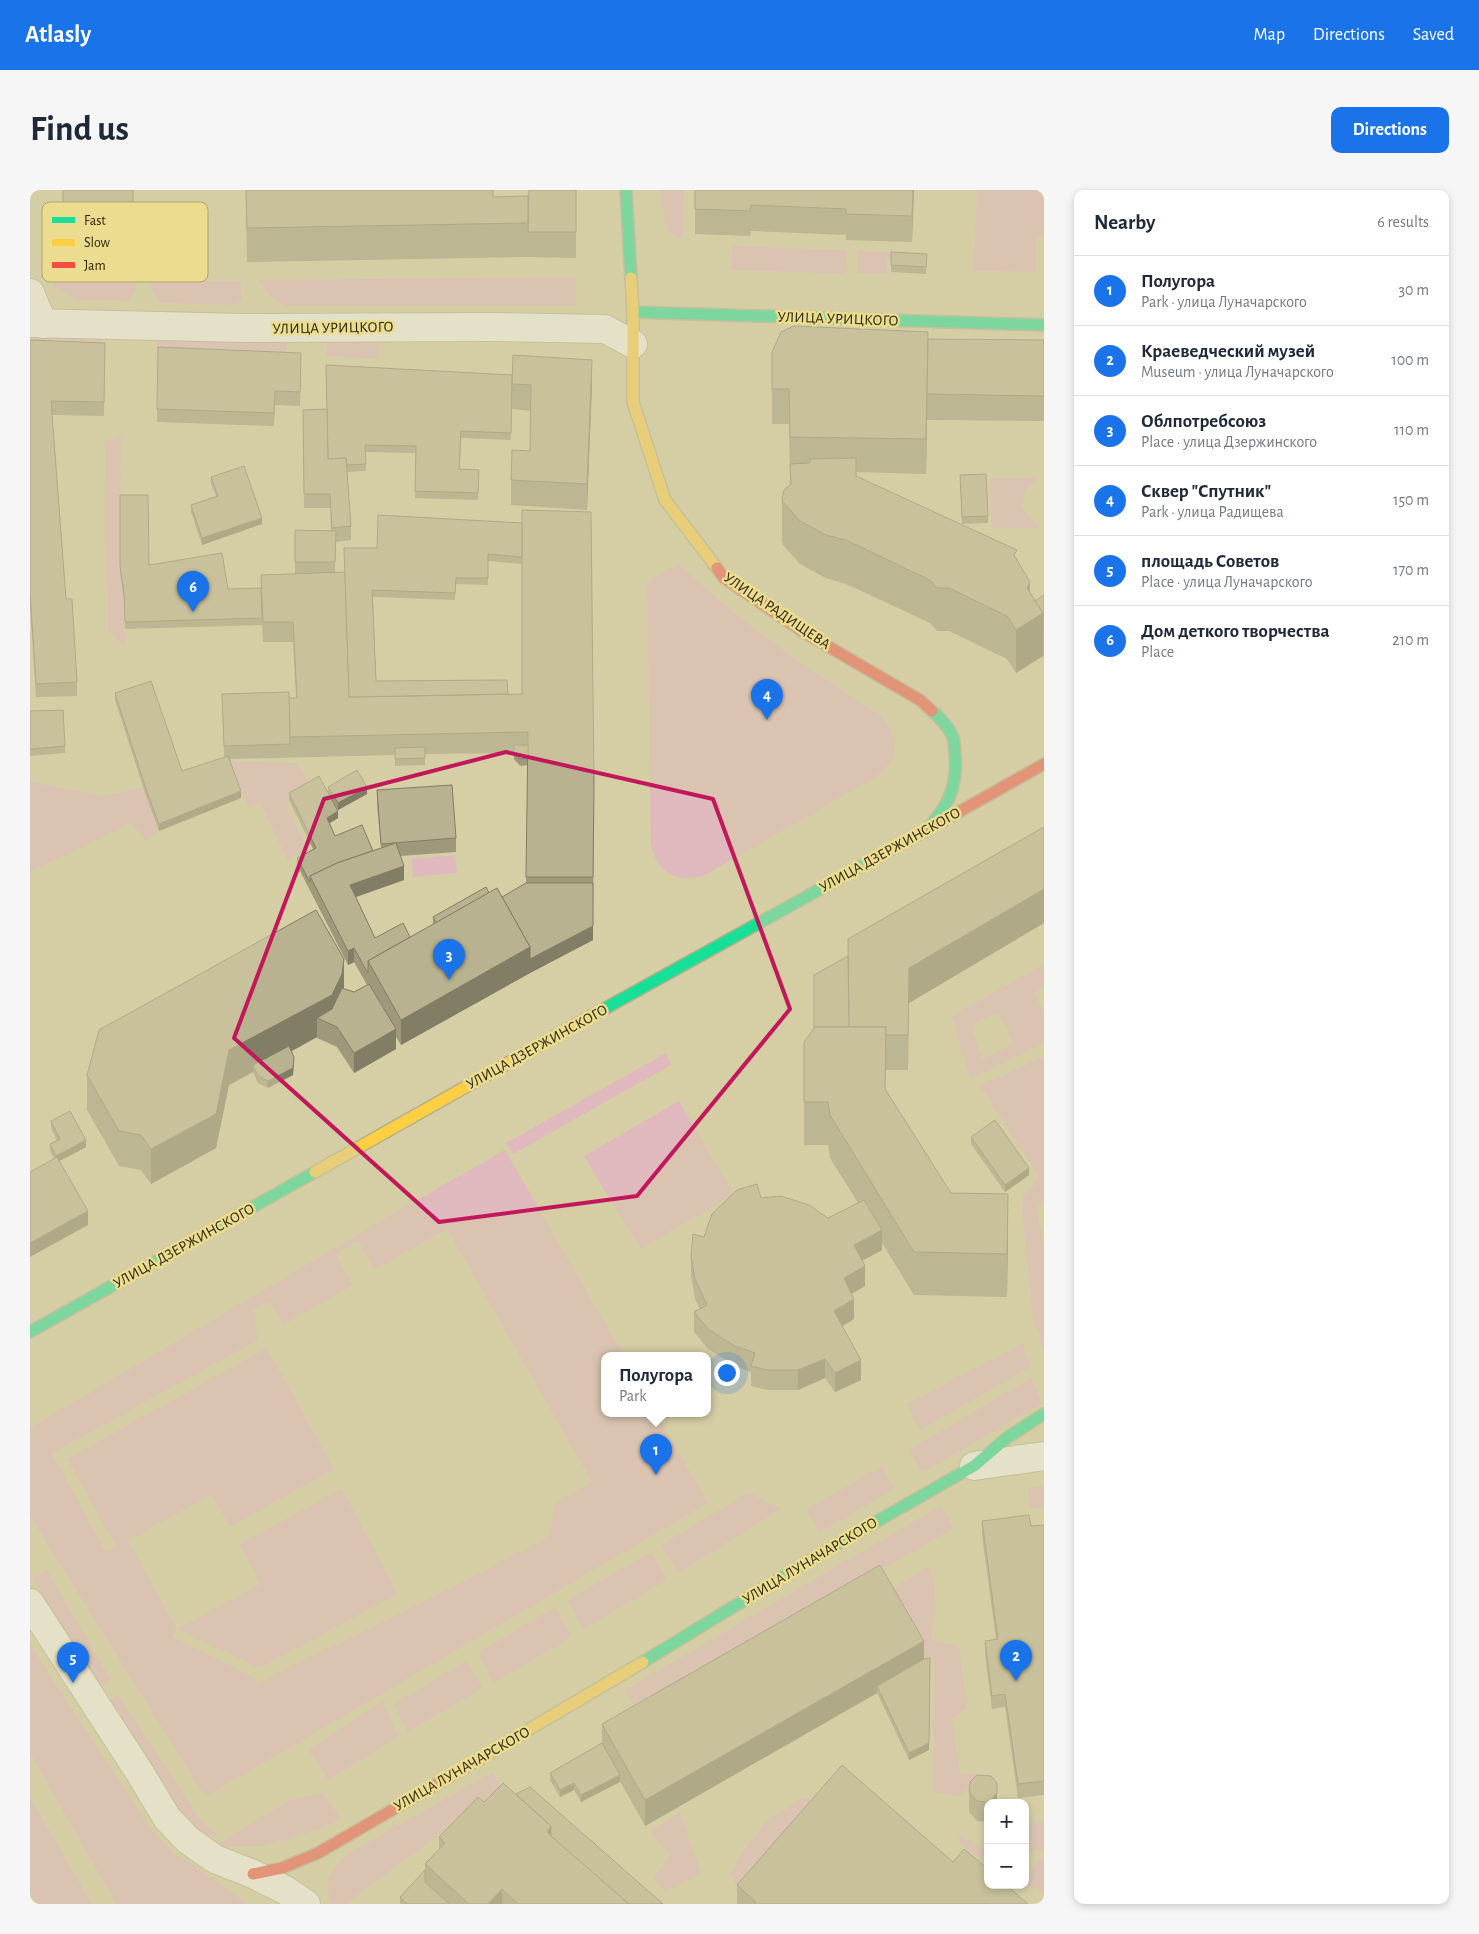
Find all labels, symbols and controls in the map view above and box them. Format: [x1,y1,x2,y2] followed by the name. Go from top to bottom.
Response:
[25,23,91,47] text: Atlasly
[1254,26,1285,44] text: Map
[1313,26,1385,44] text: Directions
[1413,26,1454,44] text: Saved
[1331,107,1449,153] button: Directions
[30,112,129,147] text: Find us
[42,202,208,282] legend
[1094,212,1155,233] text: Nearby
[84,214,106,228] text: Fast
[1377,214,1429,230] text: 6 results
[84,236,111,250] text: Slow
[84,259,106,273] text: Jam
[1141,272,1215,291] text: Полугора
[1107,282,1113,298] text: 1
[1399,282,1429,298] text: 30 m
[1141,294,1307,310] text: Park · улица Луначарского
[777,309,899,329] street label: УЛИЦА УРИЦКОГО
[272,319,394,337] street label: УЛИЦА УРИЦКОГО
[1141,342,1315,361] text: Краеведческий музей
[1106,352,1114,368] text: 2
[1391,352,1429,368] text: 100 m
[1141,364,1334,380] text: Museum · улица Луначарского
[1141,412,1266,431] text: Облпотребсоюз
[1107,422,1113,438] text: 3
[1394,422,1429,438] text: 110 m
[1141,434,1317,450] text: Place · улица Дзержинского
[1141,482,1271,501] text: Сквер "Спутник"
[1106,492,1114,508] text: 4
[1393,492,1429,508] text: 150 m
[1141,504,1284,520] text: Park · улица Радищева
[1141,552,1279,571] text: площадь Советов
[1107,562,1113,578] text: 5
[1393,562,1429,578] text: 170 m
[721,570,833,652] street label: УЛИЦА РАДИЩЕВА
[177,571,209,612] pin: 6
[1141,574,1312,590] text: Place · улица Луначарского
[1141,622,1329,641] text: Дом деткого творчества
[1106,632,1114,648] text: 6
[1392,632,1429,648] text: 210 m
[1141,644,1174,660] text: Place
[751,679,783,720] pin: 4
[817,805,963,895] street label: УЛИЦА ДЗЕРЖИНСКОГО
[433,939,465,980] pin: 3
[464,1002,610,1092] street label: УЛИЦА ДЗЕРЖИНСКОГО
[111,1201,257,1291] street label: УЛИЦА ДЗЕРЖИНСКОГО
[601,1352,711,1417] popup
[714,1360,740,1386] your location
[619,1366,693,1385] text: Полугора
[619,1388,647,1404] text: Park
[640,1434,672,1475] pin: 1
[740,1515,880,1607] street label: УЛИЦА ЛУНАЧАРСКОГО
[1000,1640,1032,1681] pin: 2
[57,1642,89,1683] pin: 5
[391,1724,533,1814] street label: УЛИЦА ЛУНАЧАРСКОГО
[984,1799,1029,1889] map controls
[984,1799,1029,1844] button: +
[984,1844,1029,1889] button: −

